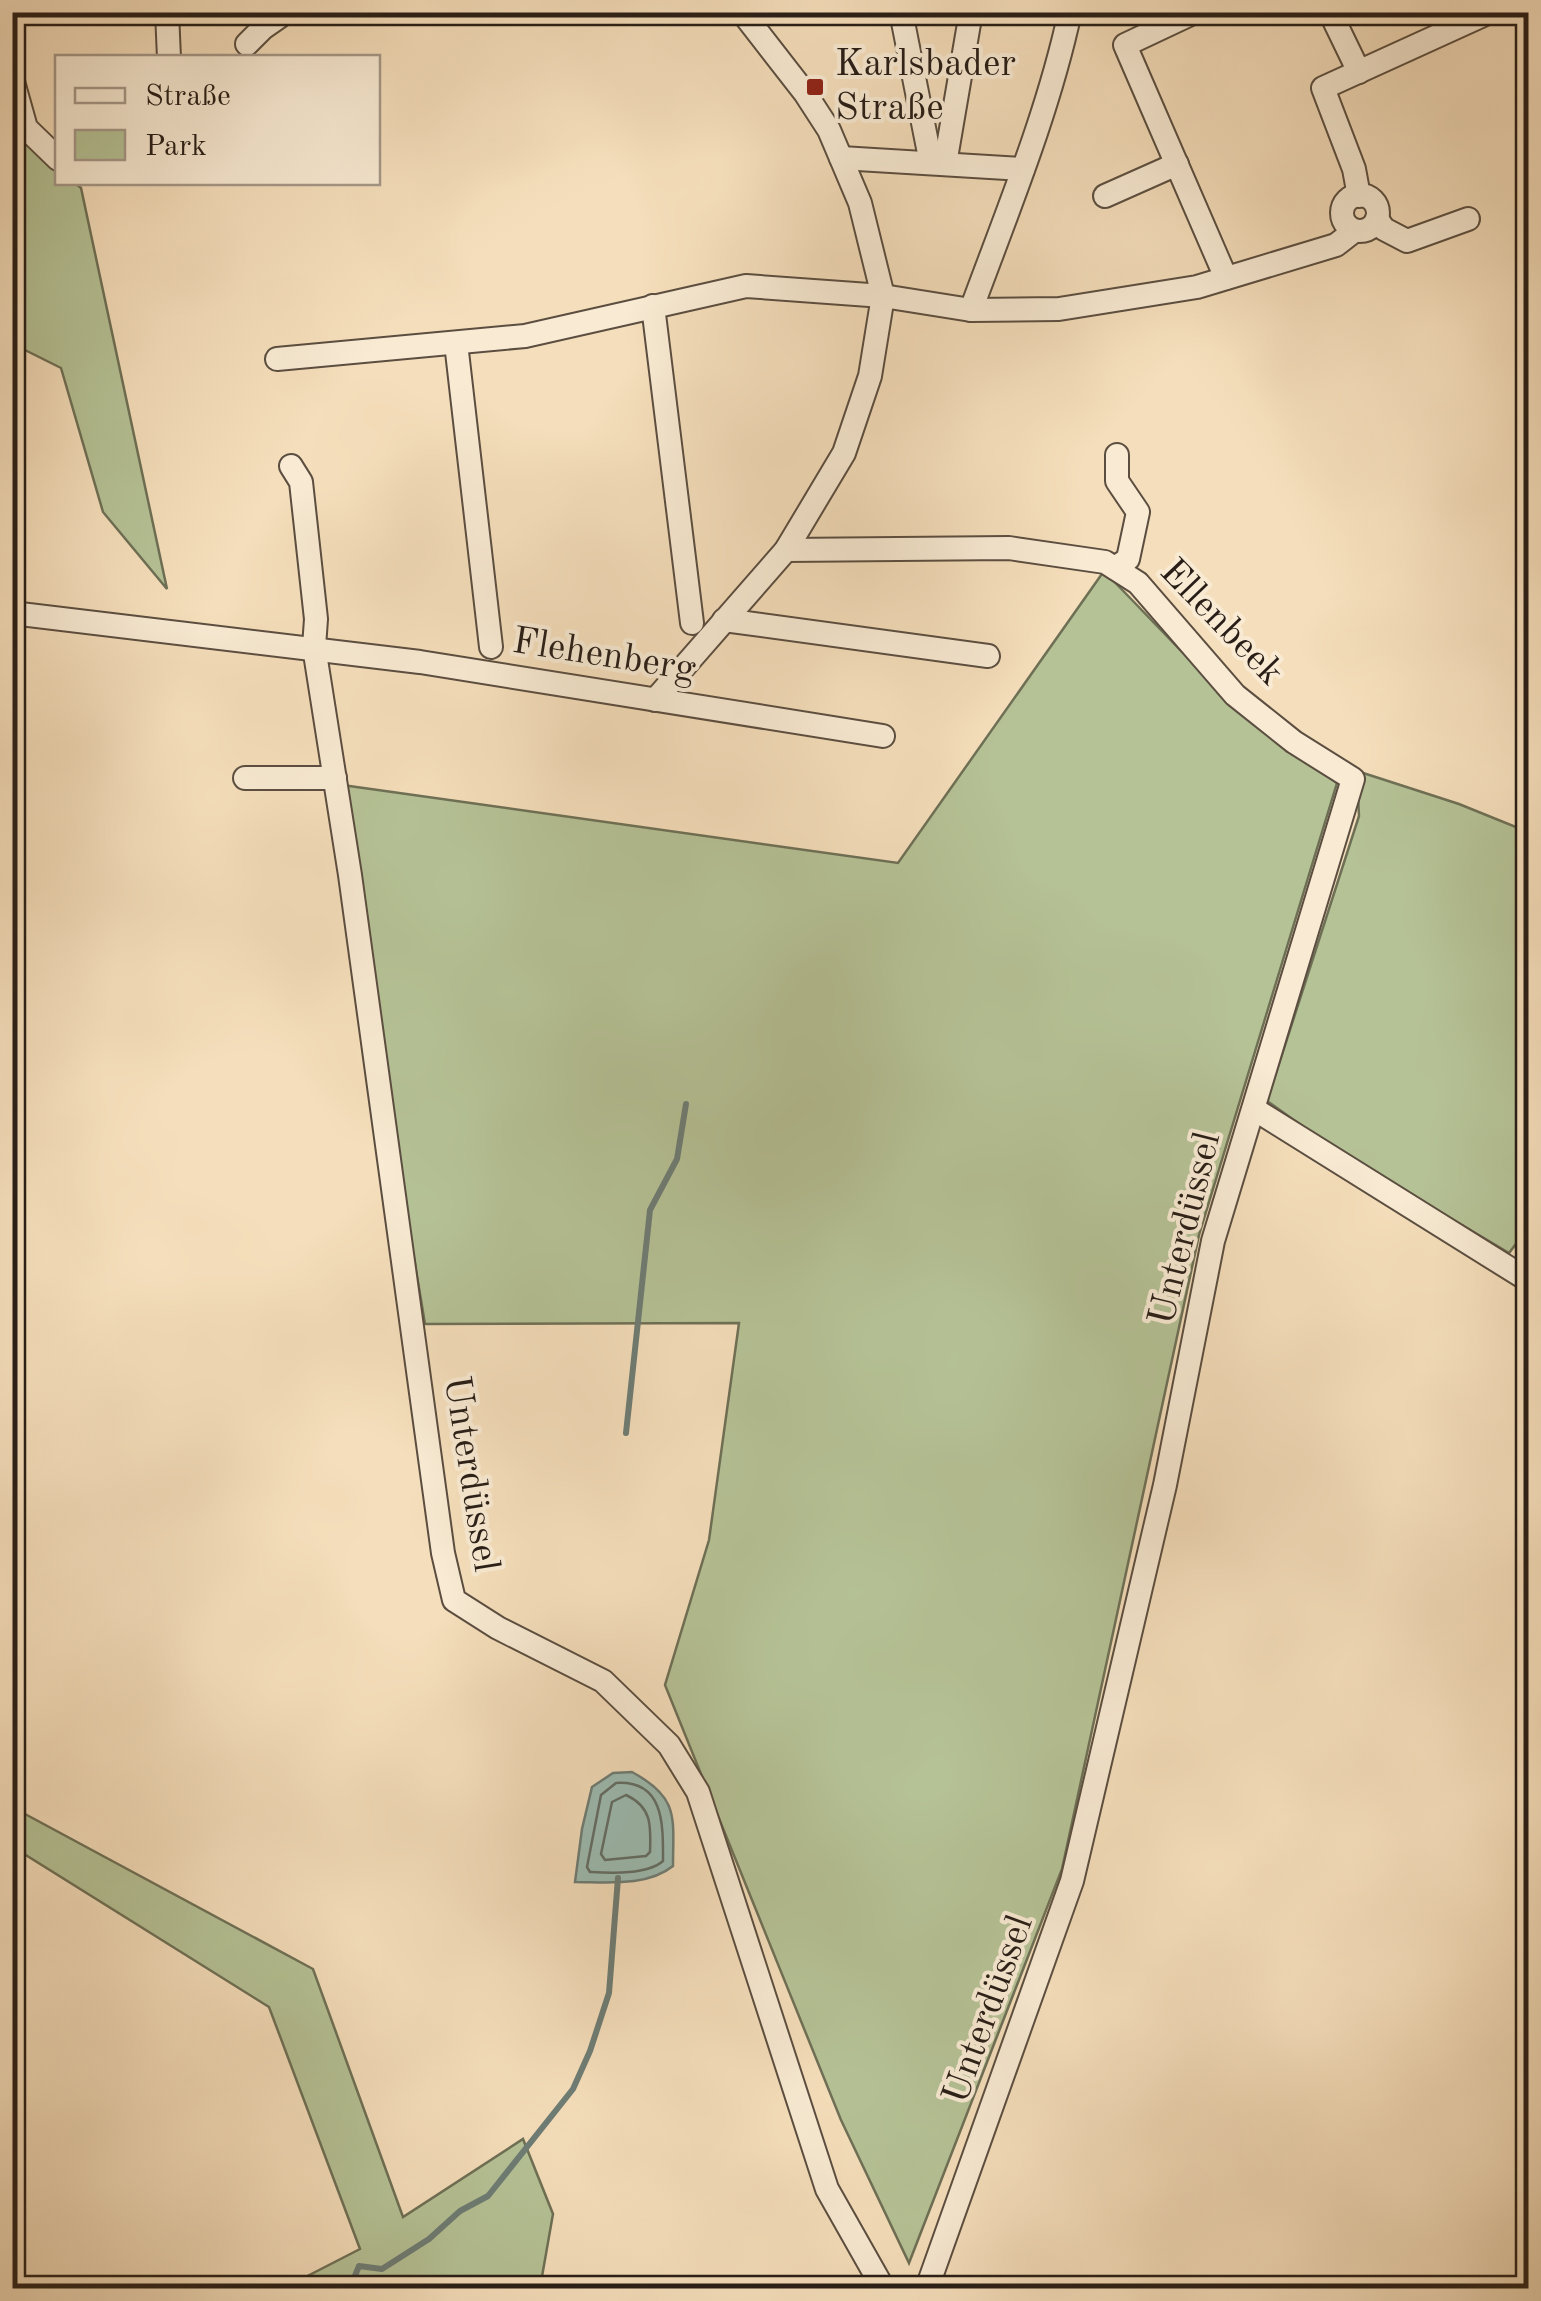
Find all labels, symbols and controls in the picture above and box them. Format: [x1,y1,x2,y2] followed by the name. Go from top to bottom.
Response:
[835,46,1016,128] place label: Karlsbader Straße
[55,55,380,185] legend
[804,76,826,98] marker: Karlsbader Straße
[145,82,231,112] text: Straße
[145,132,207,162] text: Park
[1152,553,1290,693] street label: Ellenbeek
[510,623,699,689] street label: Flehenberg
[1144,1129,1228,1329] street label: Unterdüssel
[436,1374,504,1574] street label: Unterdüssel
[937,1911,1041,2109] street label: Unterdüssel

